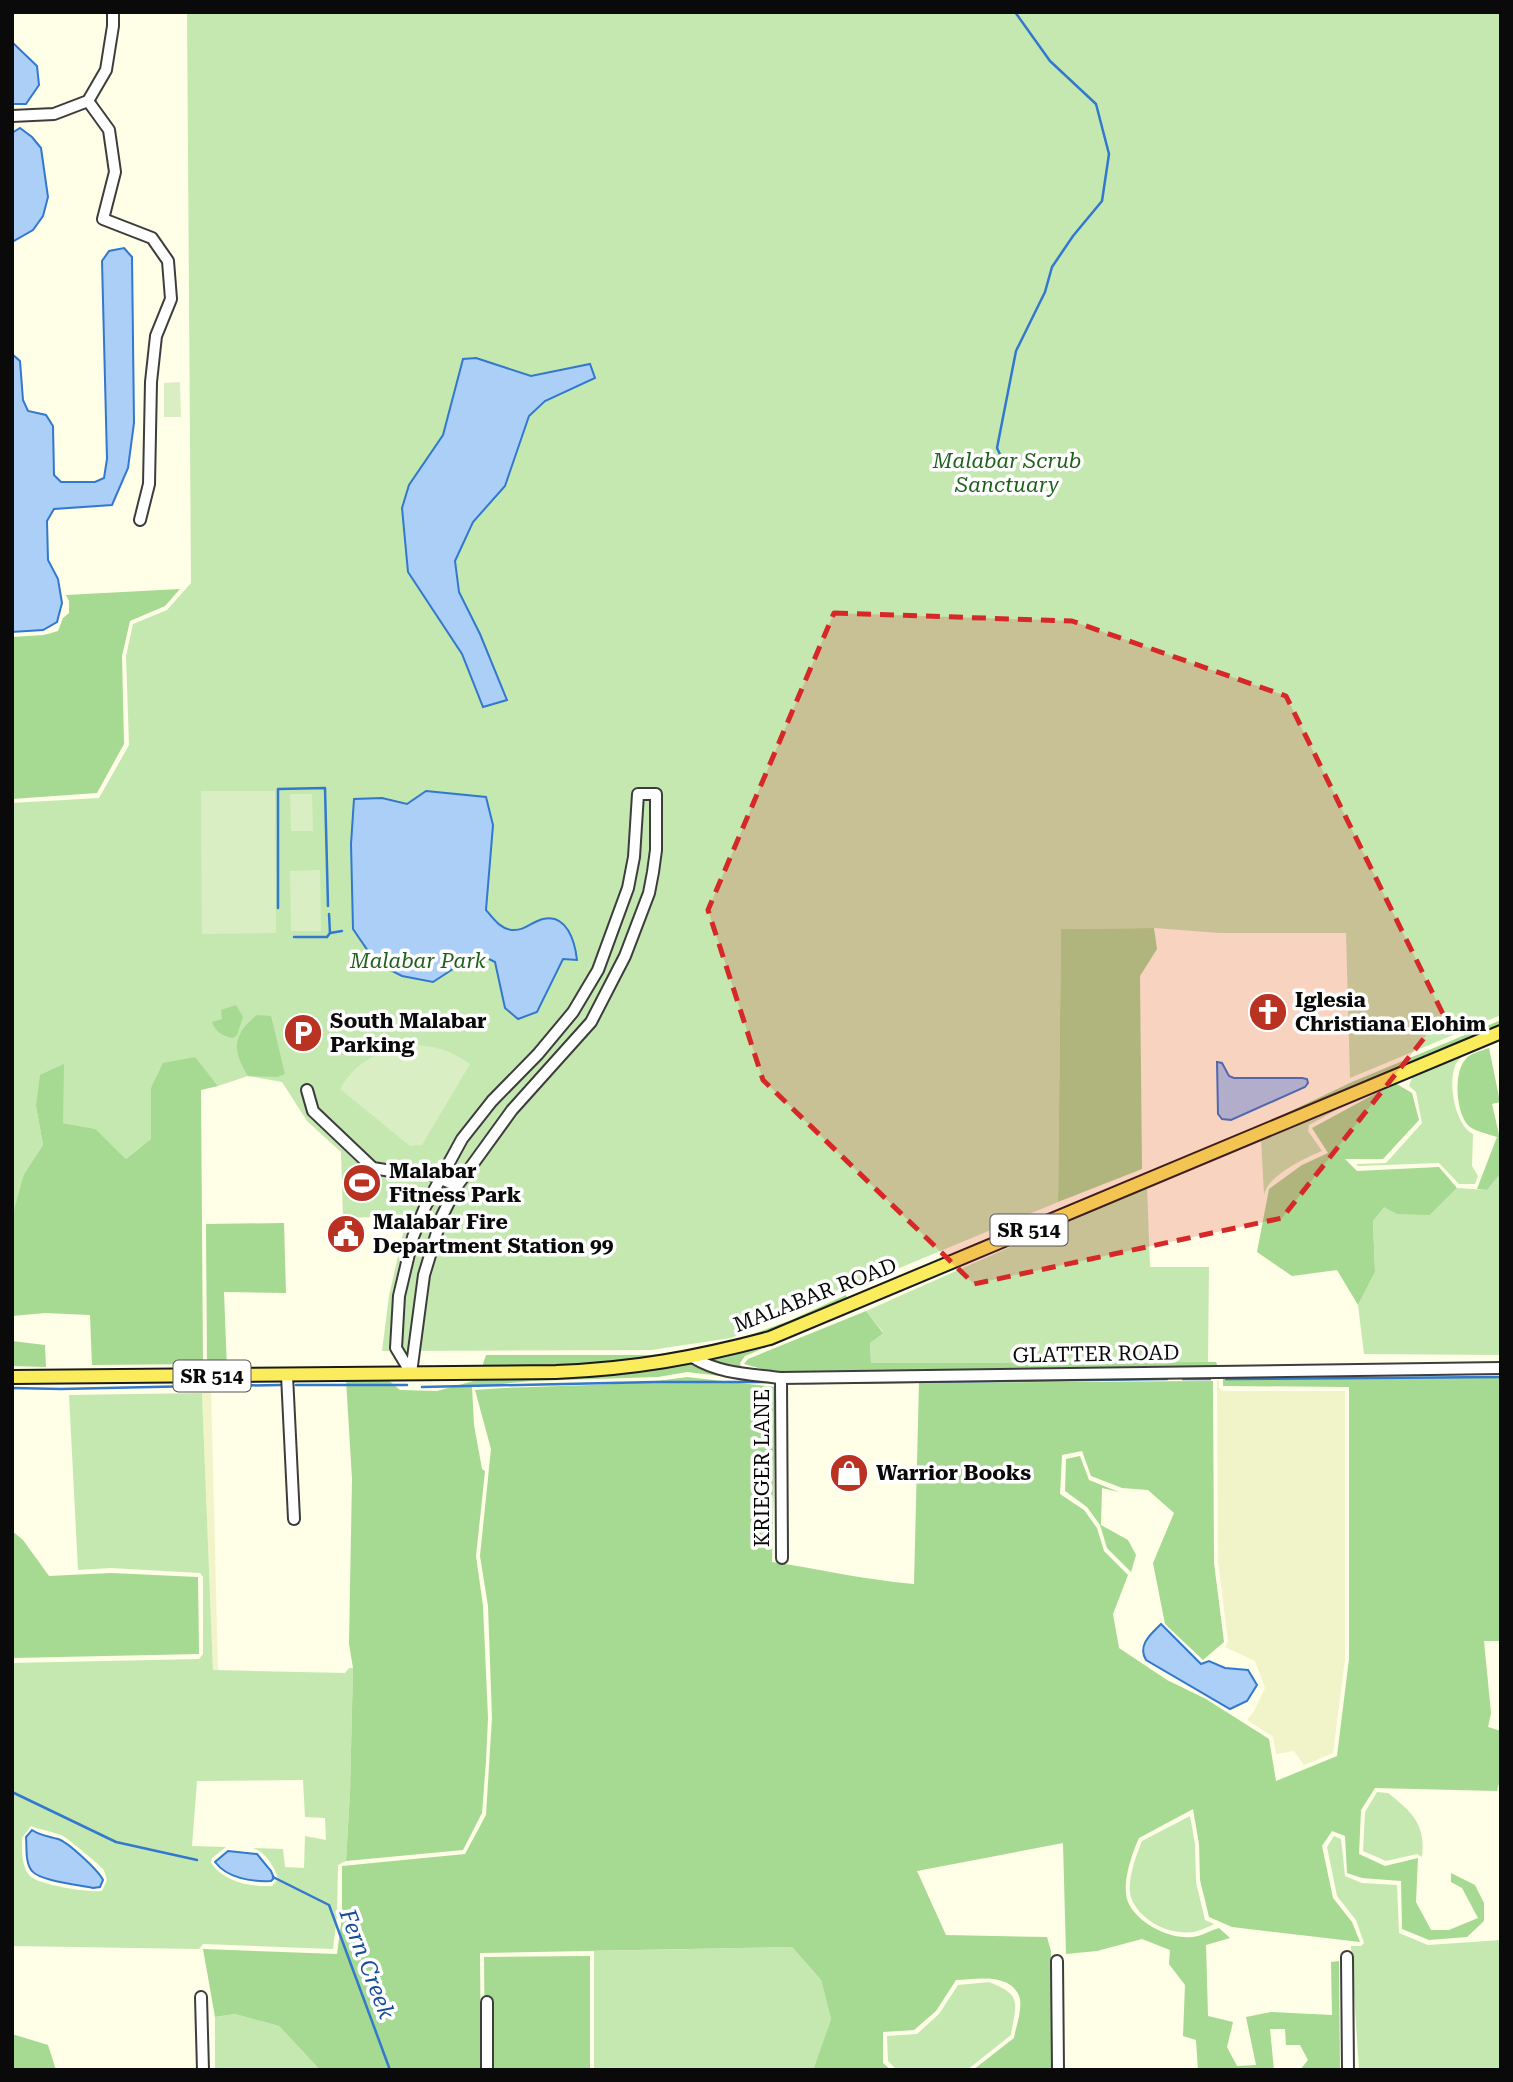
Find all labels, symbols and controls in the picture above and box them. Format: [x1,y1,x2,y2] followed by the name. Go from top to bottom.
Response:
[932,449,1081,497] park label: Malabar Scrub Sanctuary
[349,949,487,973] park label: Malabar Park
[1295,988,1486,1036] place label: Iglesia Christiana Elohim
[1247,991,1289,1033] church icon: Iglesia Christiana Elohim
[330,1009,487,1057] place label: South Malabar Parking
[282,1012,324,1054] parking icon: South Malabar Parking
[389,1159,522,1207] place label: Malabar Fitness Park
[341,1162,383,1204] sports icon: Malabar Fitness Park
[373,1210,614,1258] place label: Malabar Fire Department Station 99
[325,1213,367,1255] public building icon: Malabar Fire Department Station 99
[990,1214,1068,1246] road number: SR 514
[730,1253,900,1337] street label: MALABAR ROAD
[1012,1341,1180,1367] street label: GLATTER ROAD
[174,1360,250,1392] road number: SR 514
[750,1389,774,1547] street label: KRIEGER LANE
[828,1452,870,1494] shop icon: Warrior Books
[876,1461,1031,1485] place label: Warrior Books
[333,1904,400,2023] water label: Fern Creek

